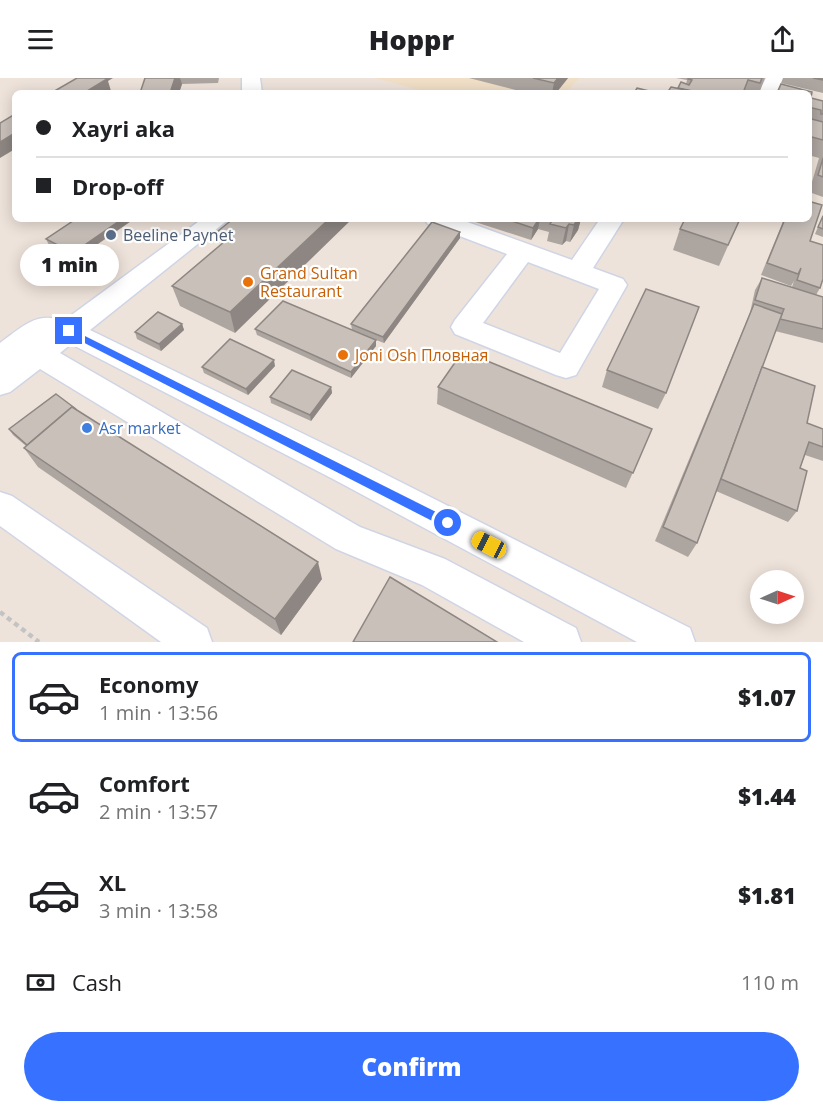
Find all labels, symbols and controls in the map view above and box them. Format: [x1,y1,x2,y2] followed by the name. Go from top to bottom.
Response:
[369,21,454,58] text: Hoppr
[24,23,57,56] icon: menu
[766,23,799,56] icon: share
[72,113,175,143] text: Xayri aka
[72,171,164,201] text: Drop-off
[123,224,234,246] place label: Beeline Paynet
[104,228,118,242] marker: Beeline Paynet
[20,244,118,286] callout: 1 min
[41,251,98,278] text: 1 min
[260,262,358,302] place label: Grand Sultan Restaurant
[241,275,255,289] marker: Grand Sultan Restaurant
[55,317,82,344] route end
[353,344,488,366] place label: Joni Osh Пловная
[336,348,350,362] marker: Joni Osh Пловная
[99,417,181,439] place label: Asr market
[80,421,94,435] marker: Asr market
[434,509,461,536] route start
[469,529,509,561] car
[750,570,804,624] north arrow
[750,570,804,624] map controls
[99,669,198,699] text: Economy
[27,670,81,724] icon: car
[738,682,796,712] text: $1.07
[99,699,218,726] text: 1 min · 13:56
[99,768,190,798] text: Comfort
[27,769,81,823] icon: car
[738,781,796,811] text: $1.44
[99,798,218,825] text: 2 min · 13:57
[99,867,126,897] text: XL
[27,868,81,922] icon: car
[738,880,796,910] text: $1.81
[99,897,218,924] text: 3 min · 13:58
[24,966,57,999] icon: cash
[72,967,122,997] text: Cash
[741,969,799,996] text: 110 m
[24,1032,799,1101] button: Confirm

